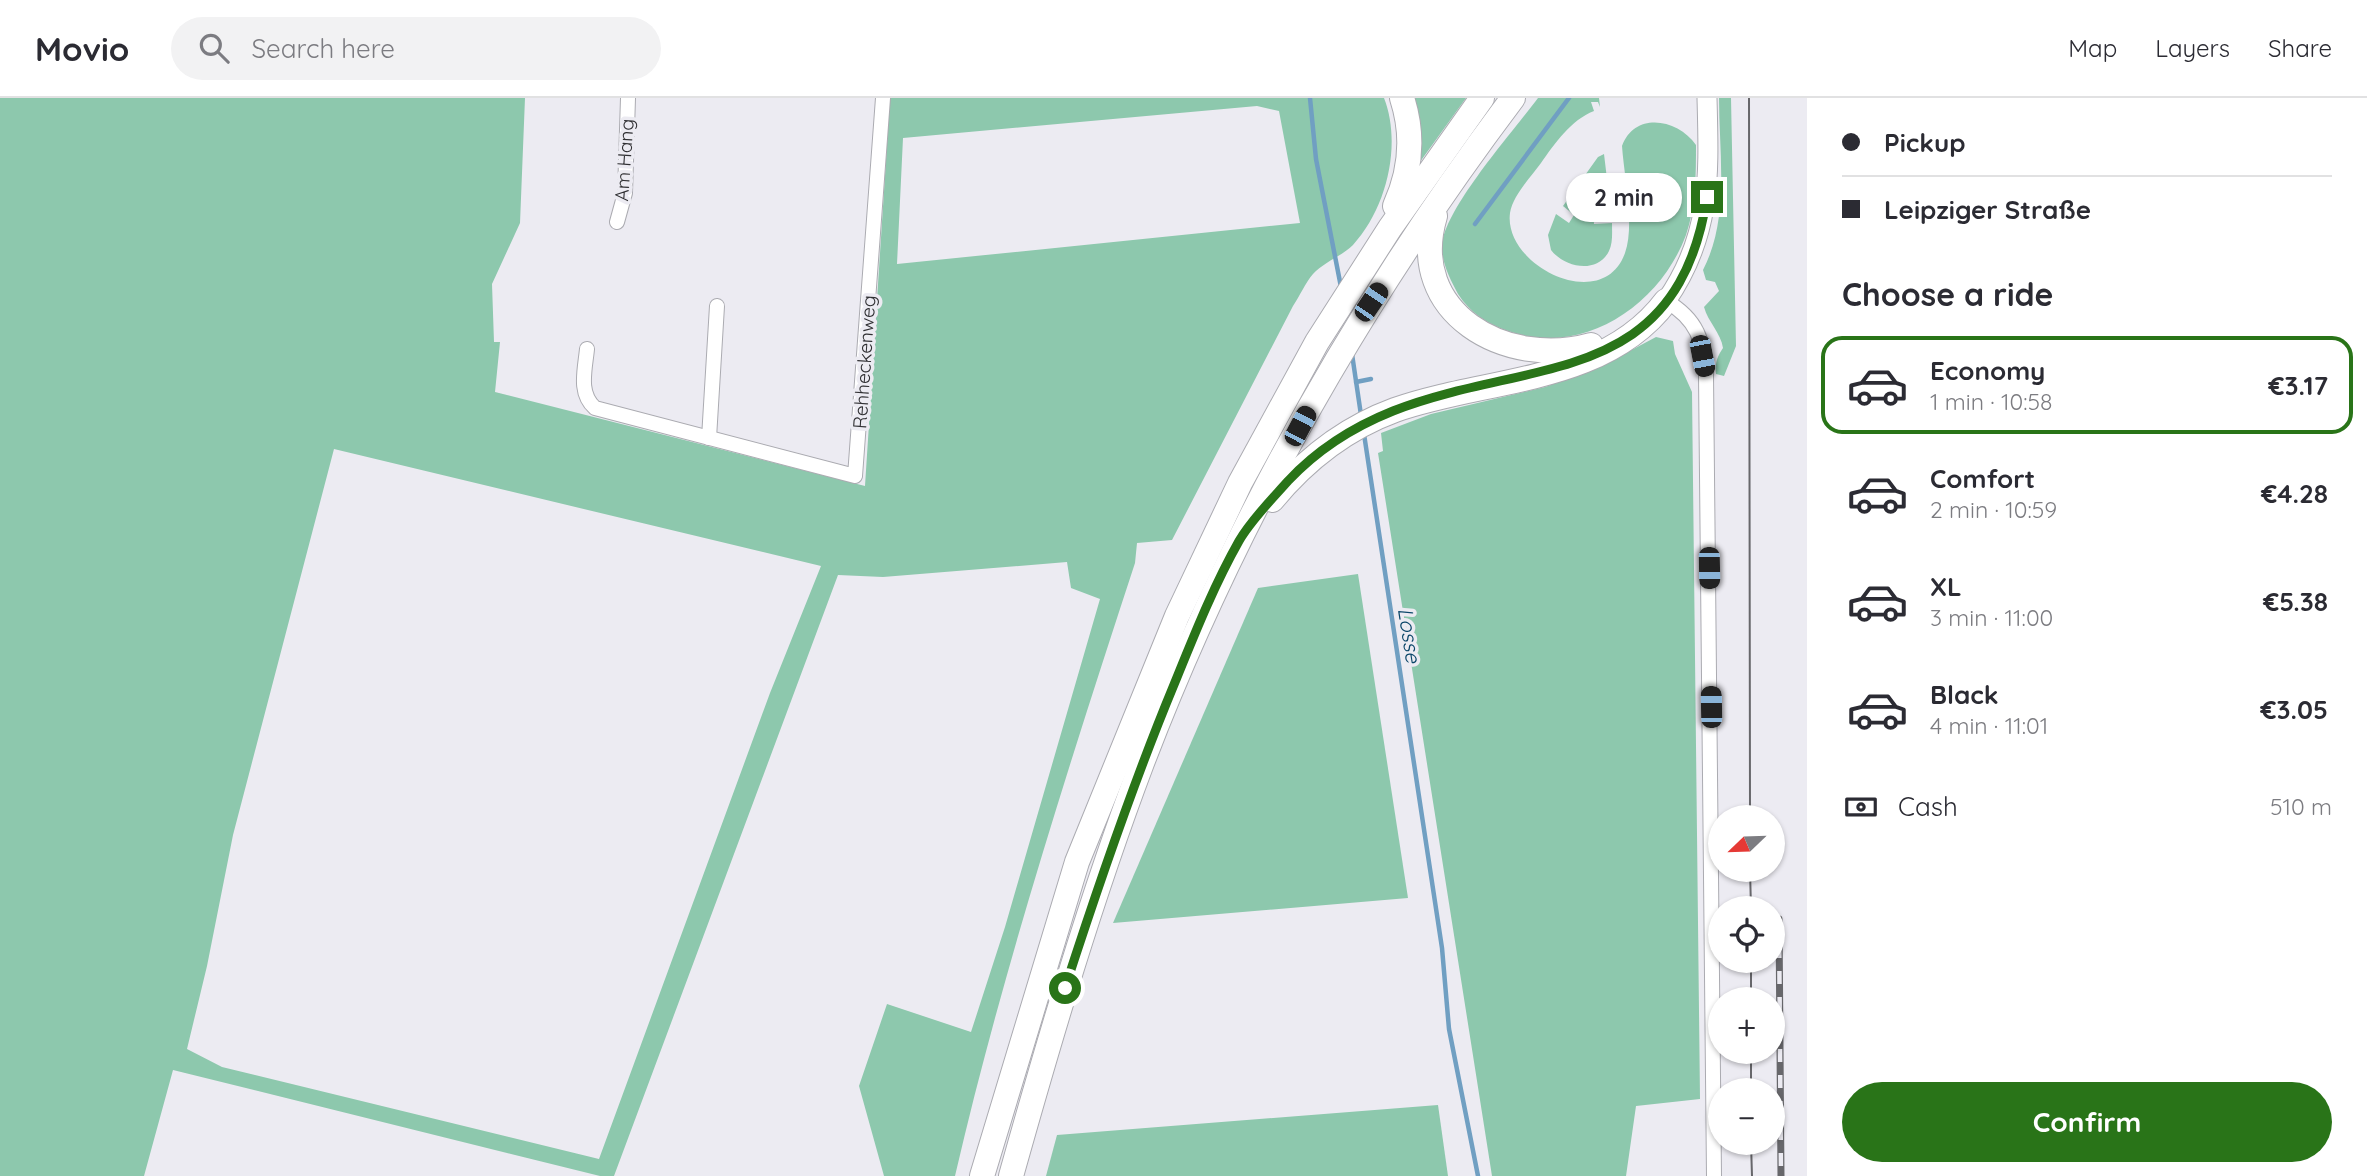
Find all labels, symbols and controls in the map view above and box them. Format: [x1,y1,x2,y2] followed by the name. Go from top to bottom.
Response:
[171,17,661,80] search box
[35,28,129,69] text: Movio
[195,29,233,67] icon: search
[251,32,395,65] text: Search here
[2068,33,2117,63] text: Map
[2155,33,2230,63] text: Layers
[2268,33,2332,63] text: Share
[609,118,639,202] street label: Am Hang
[1884,126,1966,159] text: Pickup
[1567,172,1682,222] callout: 2 min
[1691,181,1723,213] route end
[1594,183,1654,212] text: 2 min
[1884,193,2091,226] text: Leipziger Straße
[1842,274,2054,314] text: Choose a ride
[1351,279,1392,325] car
[847,294,881,430] street label: Rehheckenweg
[1688,333,1717,379] car
[1846,354,1909,417] icon: car
[1930,354,2045,387] text: Economy
[2268,369,2328,402] text: €3.17
[1930,387,2052,416] text: 1 min · 10:58
[1281,403,1320,449] car
[1846,462,1909,525] icon: car
[1930,462,2035,495] text: Comfort
[2261,477,2328,510] text: €4.28
[1930,495,2057,524] text: 2 min · 10:59
[1699,547,1720,589] car
[1846,570,1909,633] icon: car
[1930,570,1962,603] text: XL
[2263,585,2328,618] text: €5.38
[1930,603,2053,632] text: 3 min · 11:00
[1393,606,1427,666] water label: Losse
[1846,678,1909,741] icon: car
[1930,678,1999,711] text: Black
[1701,686,1722,728] car
[2260,693,2328,726] text: €3.05
[1930,711,2048,740] text: 4 min · 11:01
[1842,788,1880,826] icon: cash
[1898,790,1958,823] text: Cash
[2270,792,2332,821] text: 510 m
[1708,805,1785,882] north arrow
[1708,805,1785,1155] map controls
[1708,896,1785,973] button: locate
[1049,972,1081,1004] route start
[1708,987,1785,1064] button: +
[1708,1078,1785,1155] button: −
[1842,1082,2332,1162] button: Confirm

